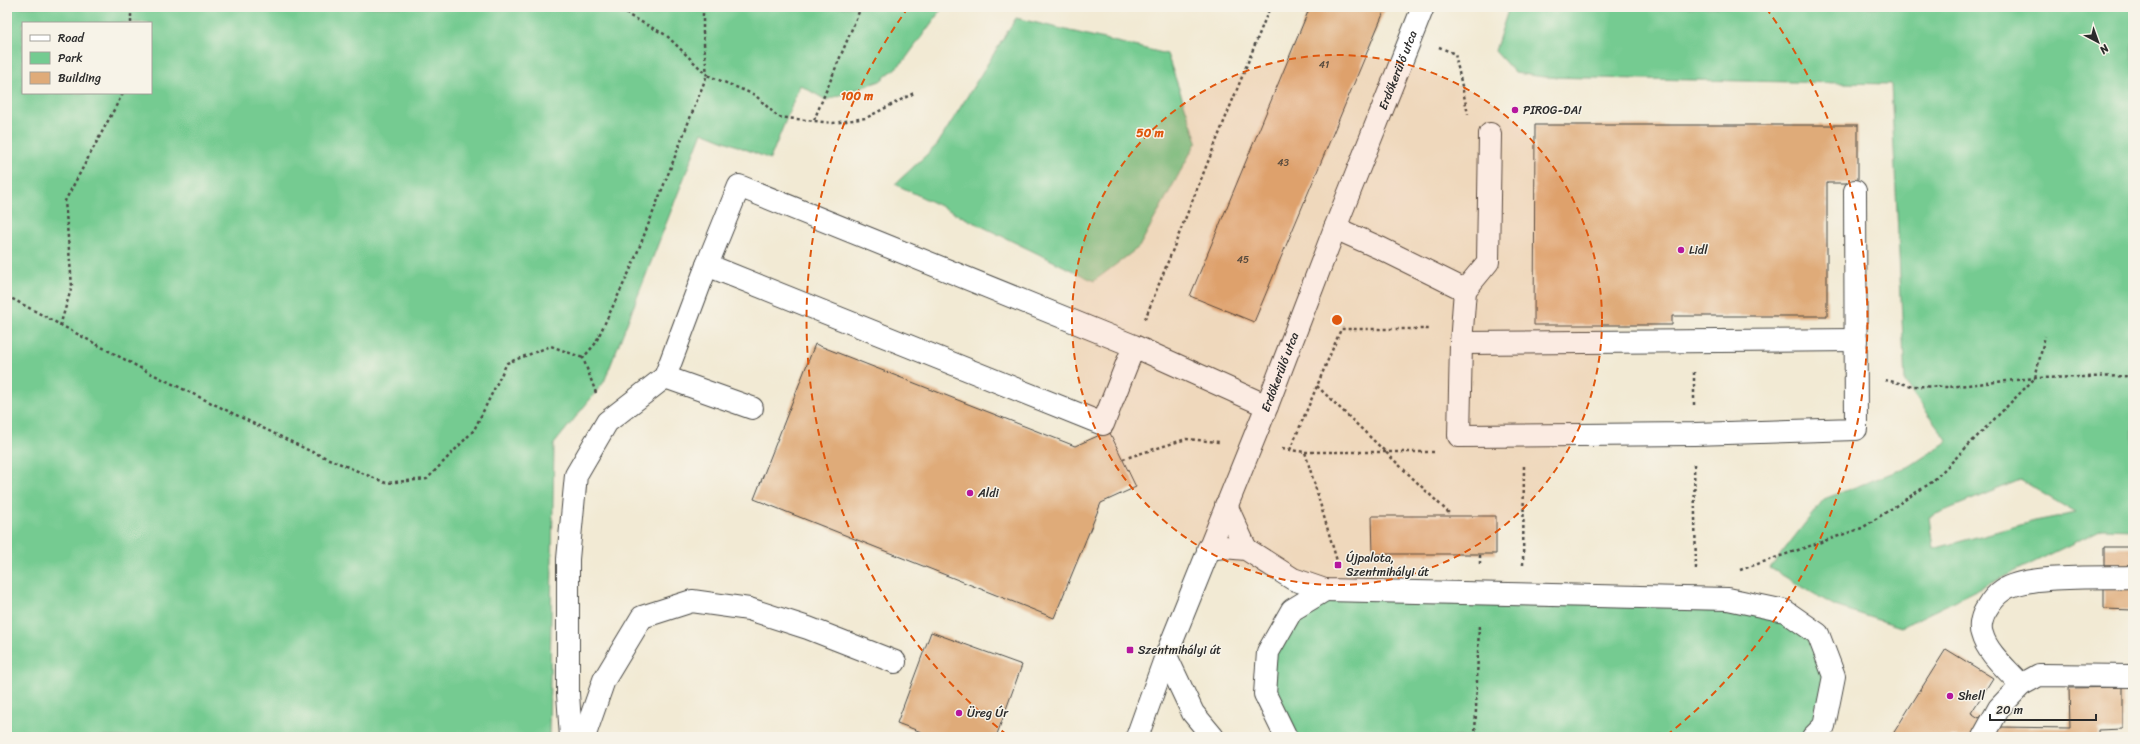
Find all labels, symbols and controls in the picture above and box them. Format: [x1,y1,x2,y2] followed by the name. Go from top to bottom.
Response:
[22,22,152,94] legend
[2078,22,2118,62] north arrow
[58,27,85,49] text: Road
[1372,27,1424,113] street label: Erdőkerülő utca
[2095,39,2114,59] text: N
[58,47,83,69] text: Park
[1319,56,1329,74] house number: 41
[58,67,101,89] text: Building
[841,85,874,107] text: 100 m
[1523,99,1582,121] place label: PIROG-DA!
[1510,105,1520,115] marker: PIROG-DA!
[1136,122,1164,144] text: 50 m
[1277,154,1289,172] house number: 43
[1689,239,1708,261] place label: Lidl
[1676,245,1686,255] marker: Lidl
[1237,251,1249,269] house number: 45
[1330,313,1344,327] centre of rings
[1255,329,1305,415] street label: Erdőkerülő utca
[977,482,1000,504] place label: Aldi
[965,488,975,498] marker: Aldi
[1346,547,1429,583] place label: Újpalota, Szentmihályi út
[1333,560,1343,570] marker: Újpalota, Szentmihályi út
[1138,639,1221,661] place label: Szentmihályi út
[1125,645,1135,655] marker: Szentmihályi út
[1958,685,1985,707] place label: Shell
[1945,691,1955,701] marker: Shell
[1990,696,2096,722] scale bar
[1996,699,2023,721] text: 20 m
[967,702,1009,724] place label: Üreg Úr
[954,708,964,718] marker: Üreg Úr

